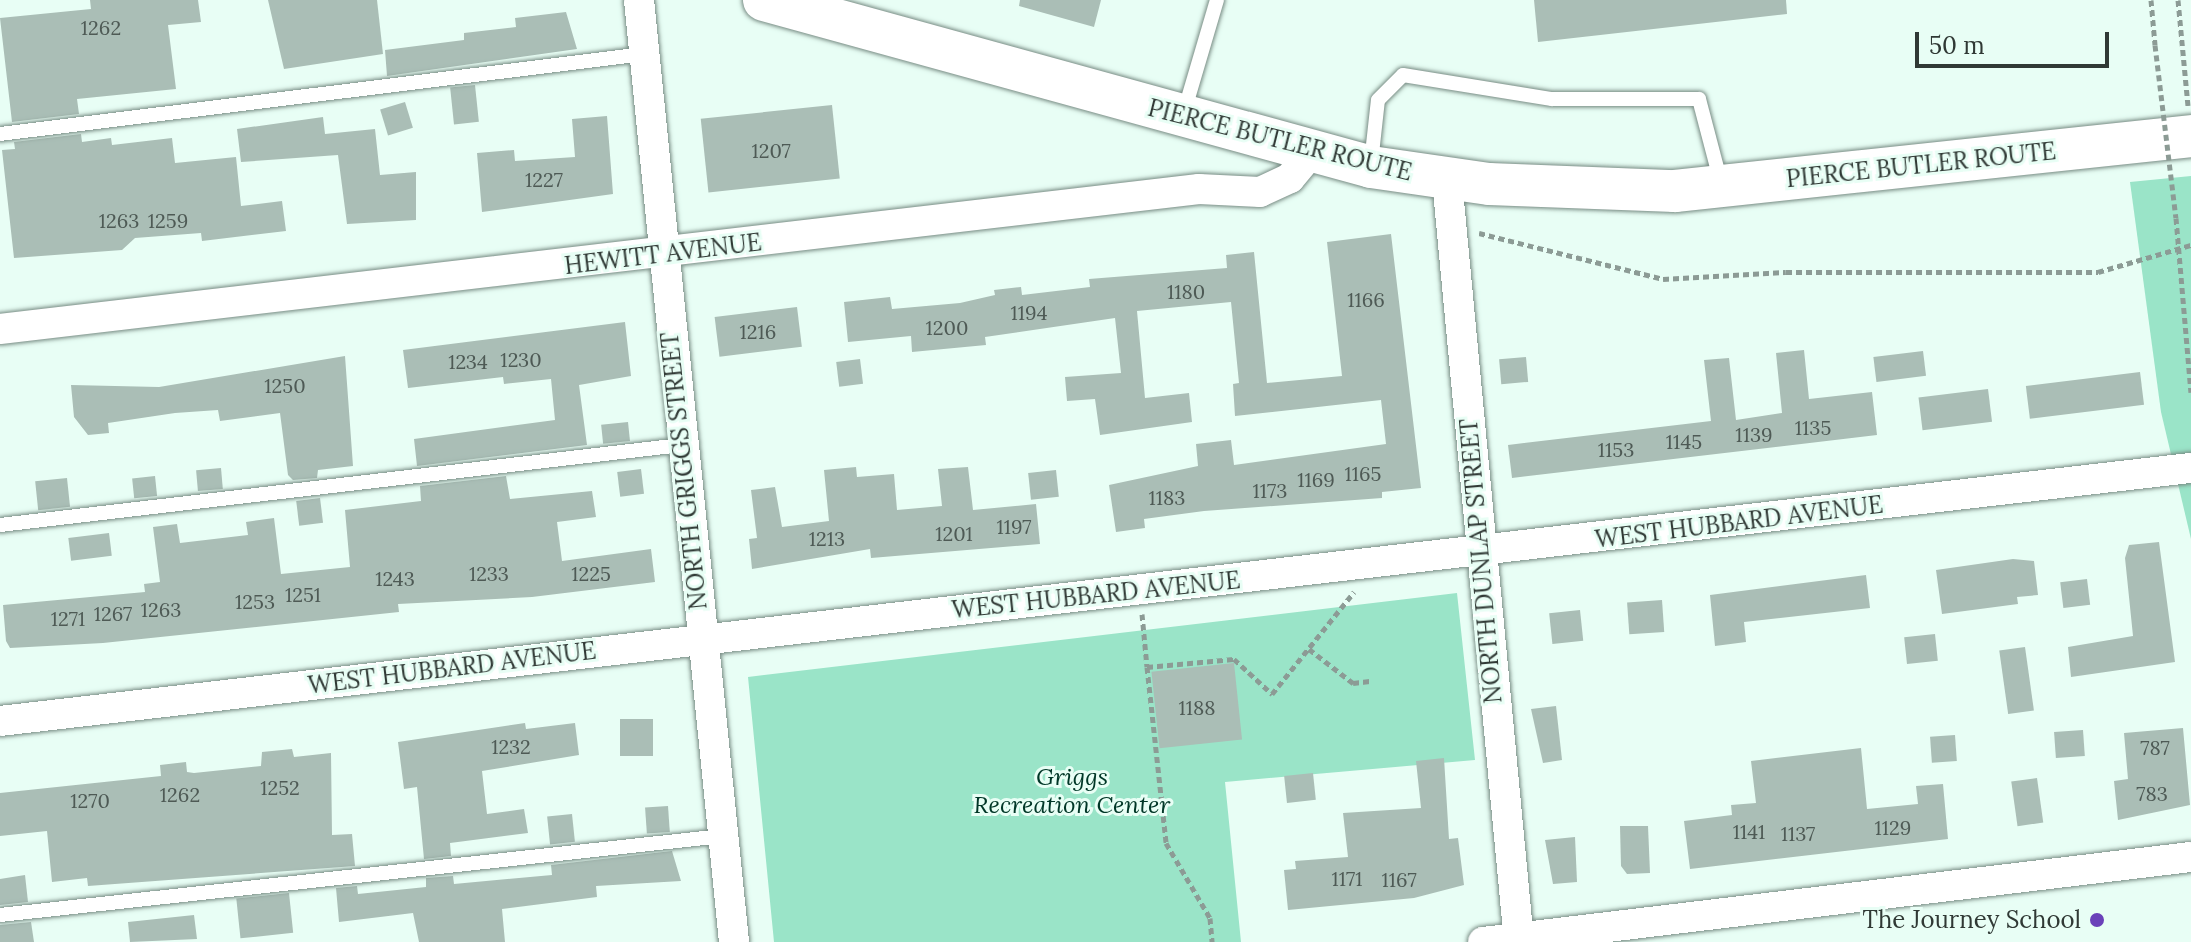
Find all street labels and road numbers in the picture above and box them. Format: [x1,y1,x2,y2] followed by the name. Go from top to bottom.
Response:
[1145,93,1415,187] street label: PIERCE BUTLER ROUTE
[1785,137,2057,193] street label: PIERCE BUTLER ROUTE
[563,228,763,280] street label: HEWITT AVENUE
[655,331,713,611] street label: NORTH GRIGGS STREET
[1454,417,1508,705] street label: NORTH DUNLAP STREET
[1593,490,1885,554] street label: WEST HUBBARD AVENUE
[950,566,1242,624] street label: WEST HUBBARD AVENUE
[306,636,598,700] street label: WEST HUBBARD AVENUE

